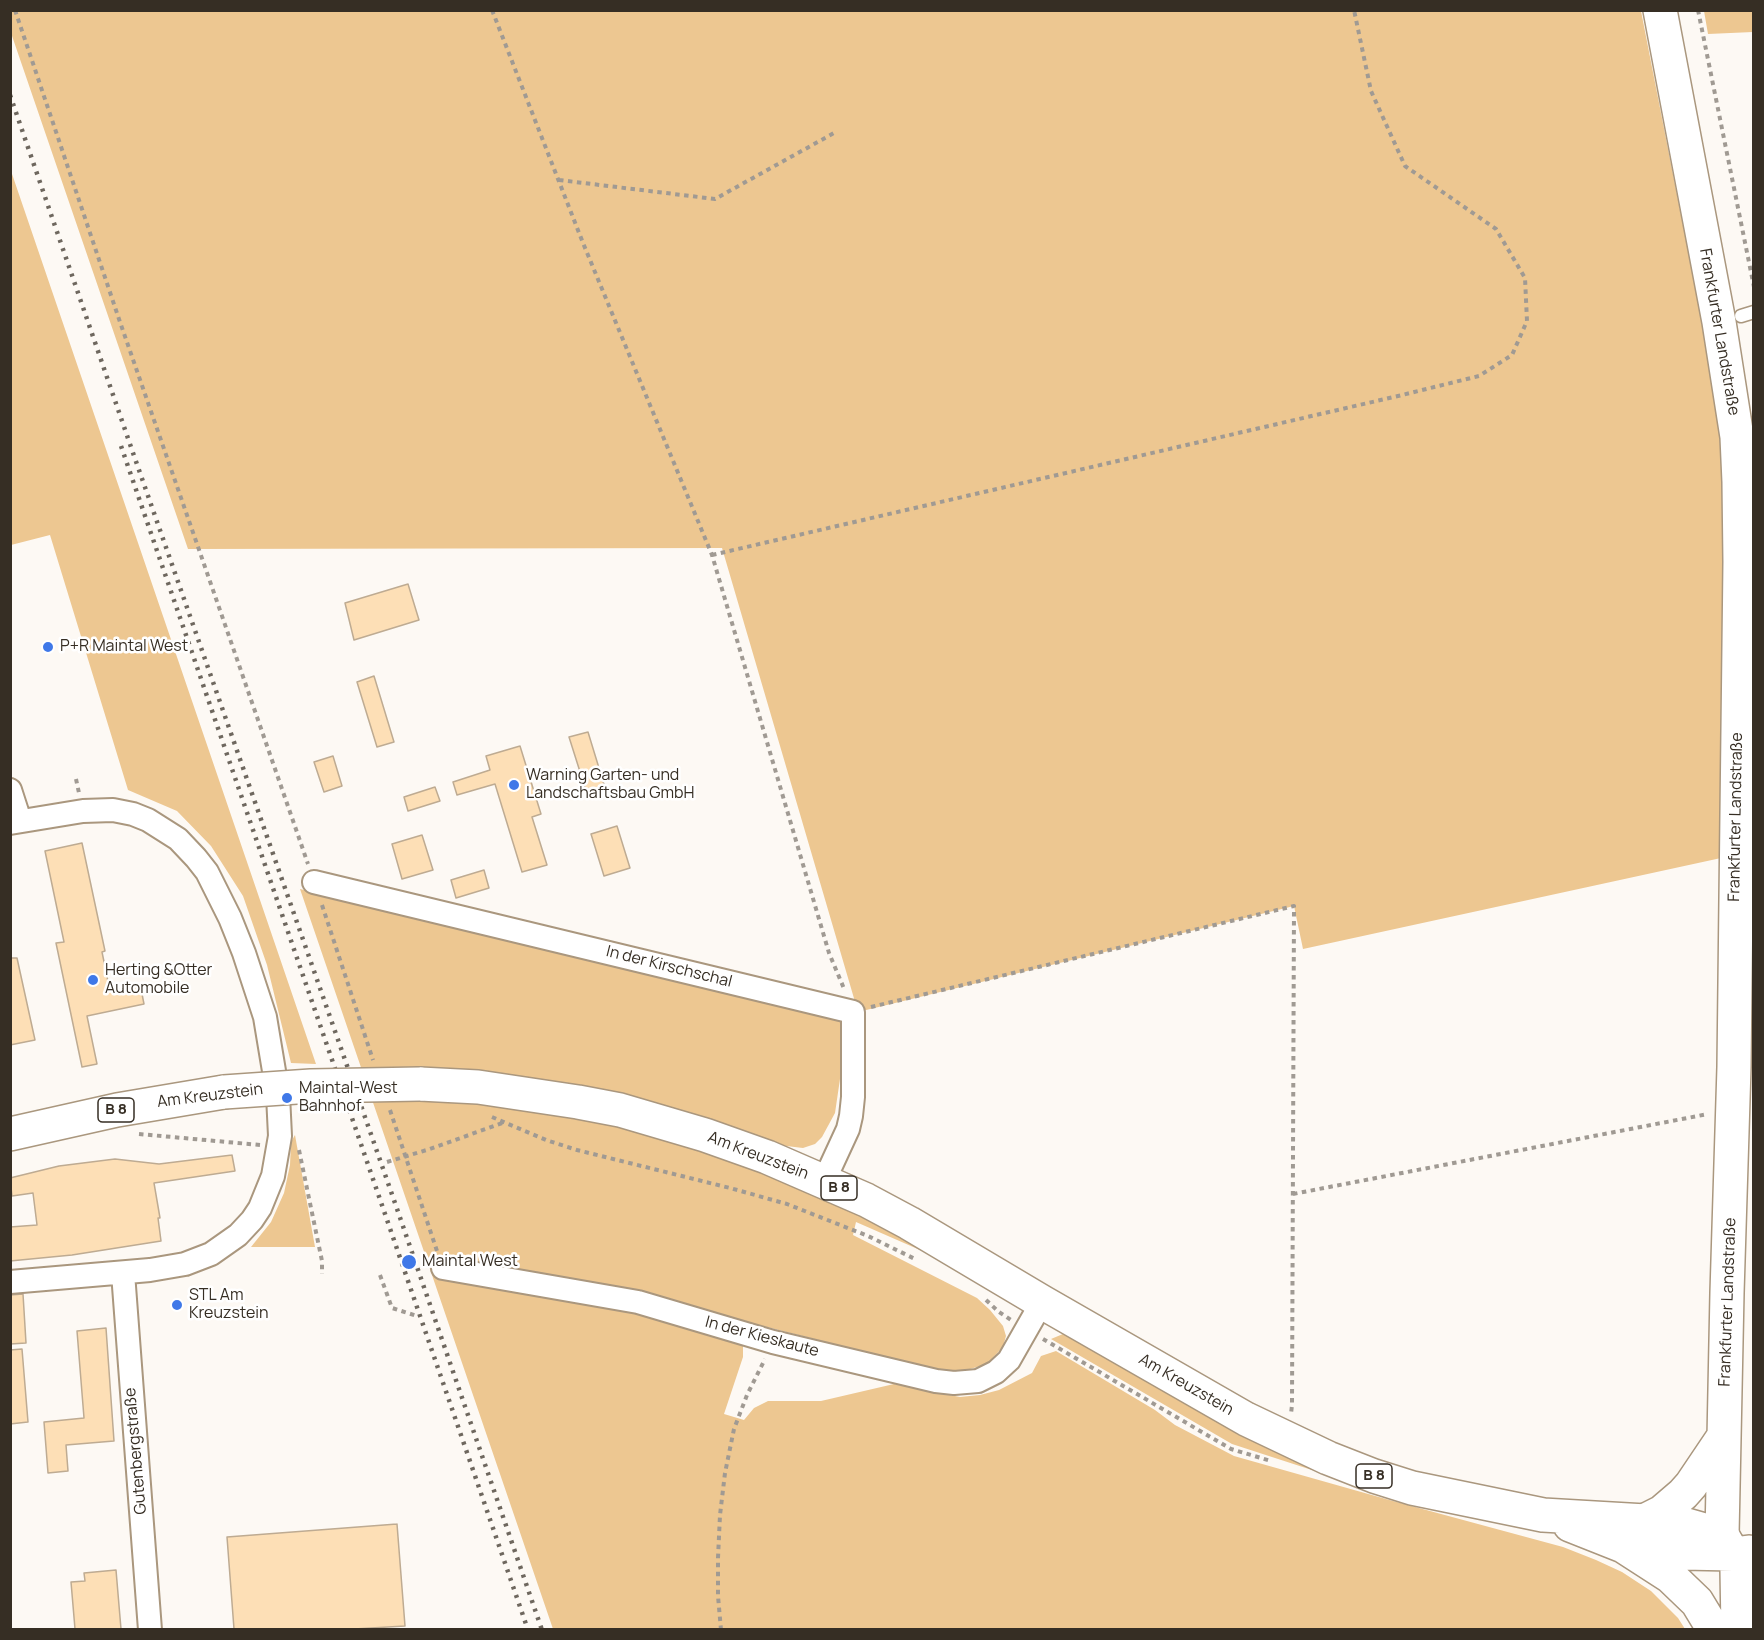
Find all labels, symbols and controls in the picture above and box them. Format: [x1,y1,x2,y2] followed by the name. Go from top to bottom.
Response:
[1695,247,1743,417] street label: Frankfurter Landstraße
[60,637,188,657] place label: P+R Maintal West
[41,640,55,654] marker: P+R Maintal West
[1725,732,1747,902] street label: Frankfurter Landstraße
[526,766,694,804] place label: Warning Garten- und Landschaftsbau GmbH
[507,778,521,792] marker: Warning Garten- und Landschaftsbau GmbH
[604,942,734,992] street label: In der Kirschschal
[105,961,212,999] place label: Herting &Otter Automobile
[86,973,100,987] marker: Herting &Otter Automobile
[299,1079,398,1117] place label: Maintal-West Bahnhof
[156,1080,264,1112] street label: Am Kreuzstein
[280,1091,294,1105] marker: Maintal-West Bahnhof
[98,1098,134,1122] road number: B 8
[705,1128,811,1184] street label: Am Kreuzstein
[821,1176,857,1200] road number: B 8
[1715,1217,1741,1387] street label: Frankfurter Landstraße
[422,1252,518,1272] place label: Maintal West
[400,1253,418,1271] marker: Maintal West
[189,1286,269,1324] place label: STL Am Kreuzstein
[170,1298,184,1312] marker: STL Am Kreuzstein
[703,1313,821,1361] street label: In der Kieskaute
[1135,1350,1237,1420] street label: Am Kreuzstein
[121,1387,151,1515] street label: Gutenbergstraße
[1356,1464,1392,1488] road number: B 8

